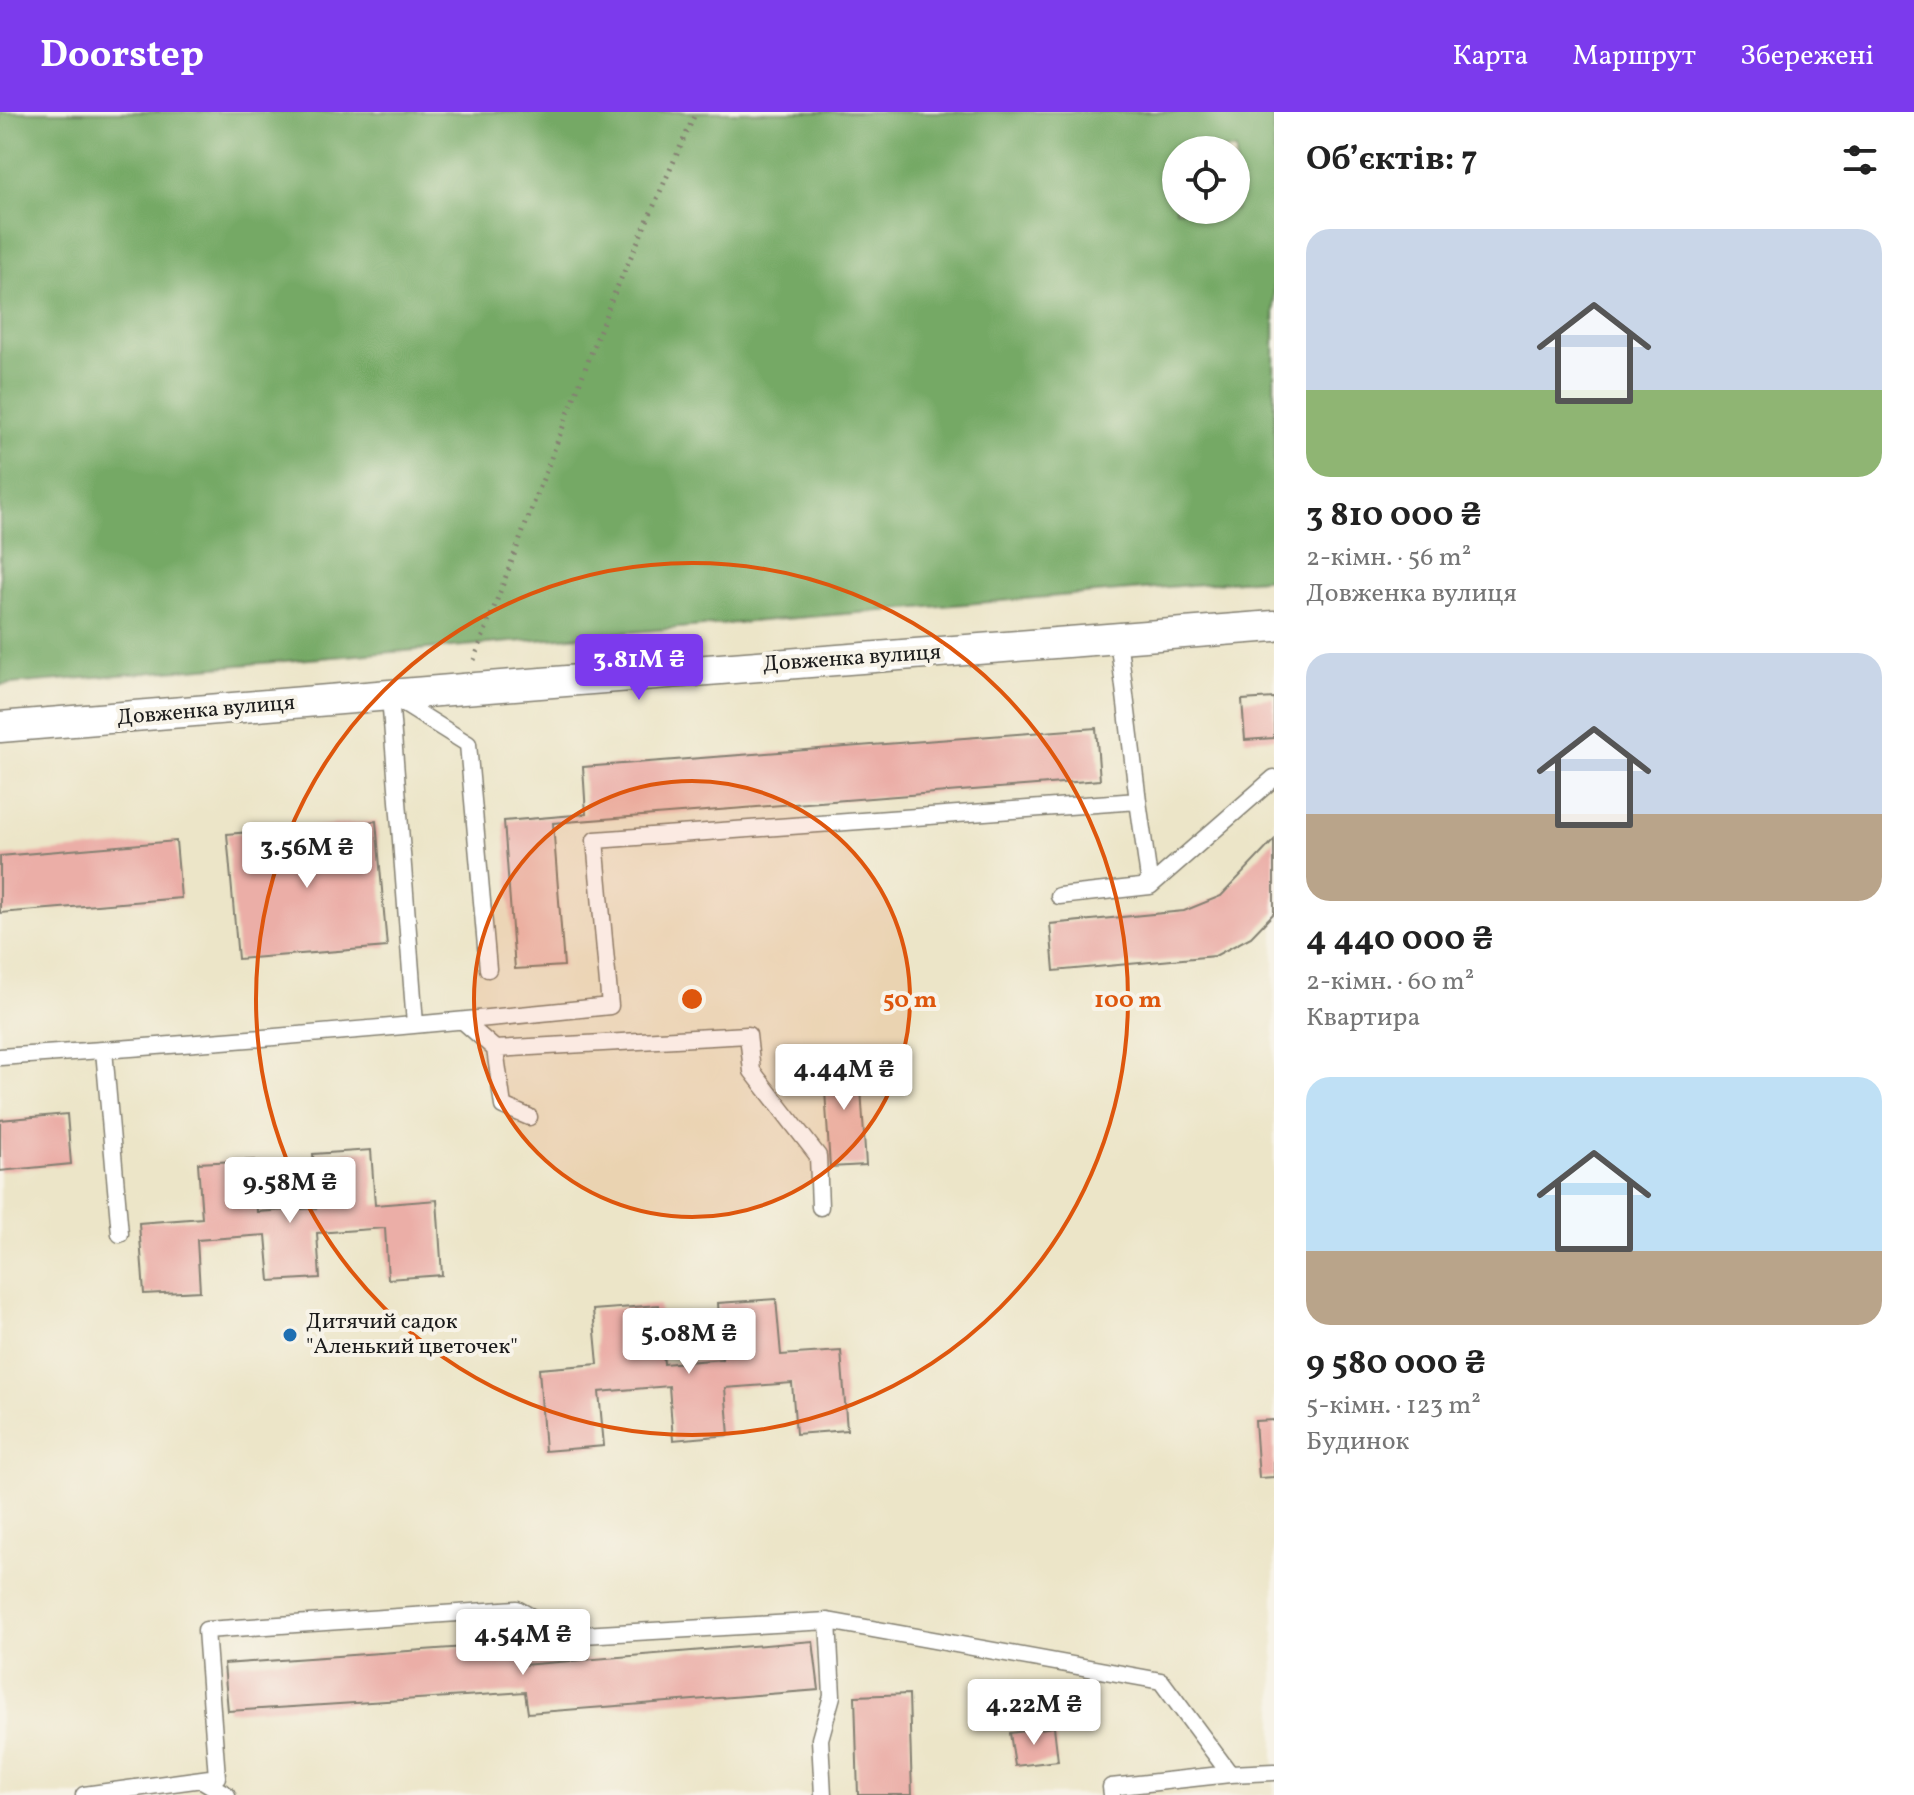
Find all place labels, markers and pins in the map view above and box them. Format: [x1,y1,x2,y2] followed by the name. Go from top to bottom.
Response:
[565,634,713,702] pin: 3.81M ₴
[233,822,381,890] pin: 3.56M ₴
[678,985,706,1013] centre of rings
[770,1044,918,1112] pin: 4.44M ₴
[216,1157,364,1225] pin: 9.58M ₴
[306,1307,518,1363] place label: Дитячий садок "Аленький цветочек"
[615,1308,763,1376] pin: 5.08M ₴
[281,1326,299,1344] marker: Дитячий садок "Аленький цветочек"
[449,1609,597,1677] pin: 4.54M ₴
[960,1679,1108,1747] pin: 4.22M ₴

